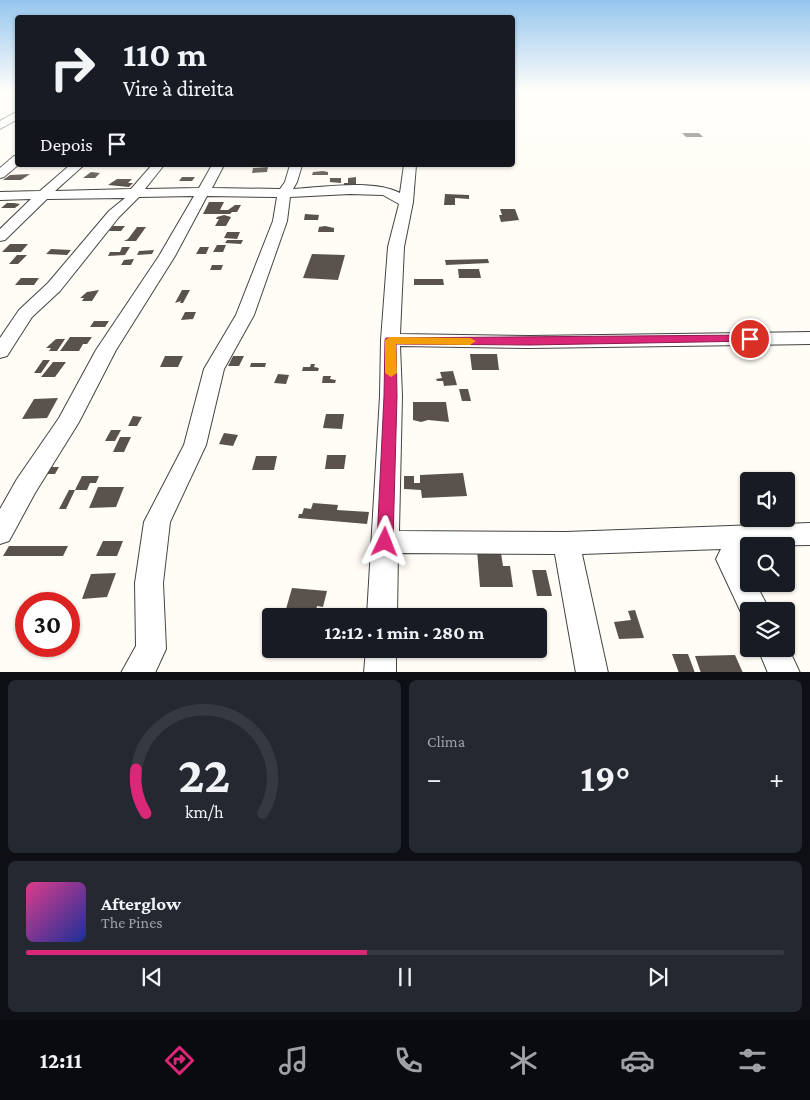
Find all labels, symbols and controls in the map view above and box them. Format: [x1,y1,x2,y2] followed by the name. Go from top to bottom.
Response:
[40,35,105,100] icon: right
[123,35,207,74] text: 110 m
[123,76,234,101] text: Vire à direita
[103,130,131,158] icon: arrive
[40,134,93,155] text: Depois
[729,318,771,360] pin
[736,325,764,353] icon: arrive
[740,472,795,657] map controls
[740,472,795,527] button: sound
[358,515,410,567] position arrow
[740,537,795,592] button: search
[15,592,80,657] speed limit sign: 30
[740,602,795,657] button: layers
[325,622,484,643] text: 12:12 · 1 min · 280 m
[427,733,465,750] text: Clima
[178,745,231,803] text: 22
[581,757,630,799] text: 19°
[427,763,442,794] text: −
[769,763,784,794] text: +
[185,802,224,822] text: km/h
[101,893,181,914] text: Afterglow
[101,914,162,931] text: The Pines
[138,963,166,991] icon: previous
[391,963,419,991] icon: pause
[644,963,672,991] icon: next
[162,1043,197,1078] icon: directions
[276,1043,311,1078] icon: music
[391,1043,426,1078] icon: phone
[506,1043,541,1078] icon: climate
[620,1043,655,1078] icon: car
[735,1043,770,1078] icon: filters
[40,1048,82,1073] text: 12:11

